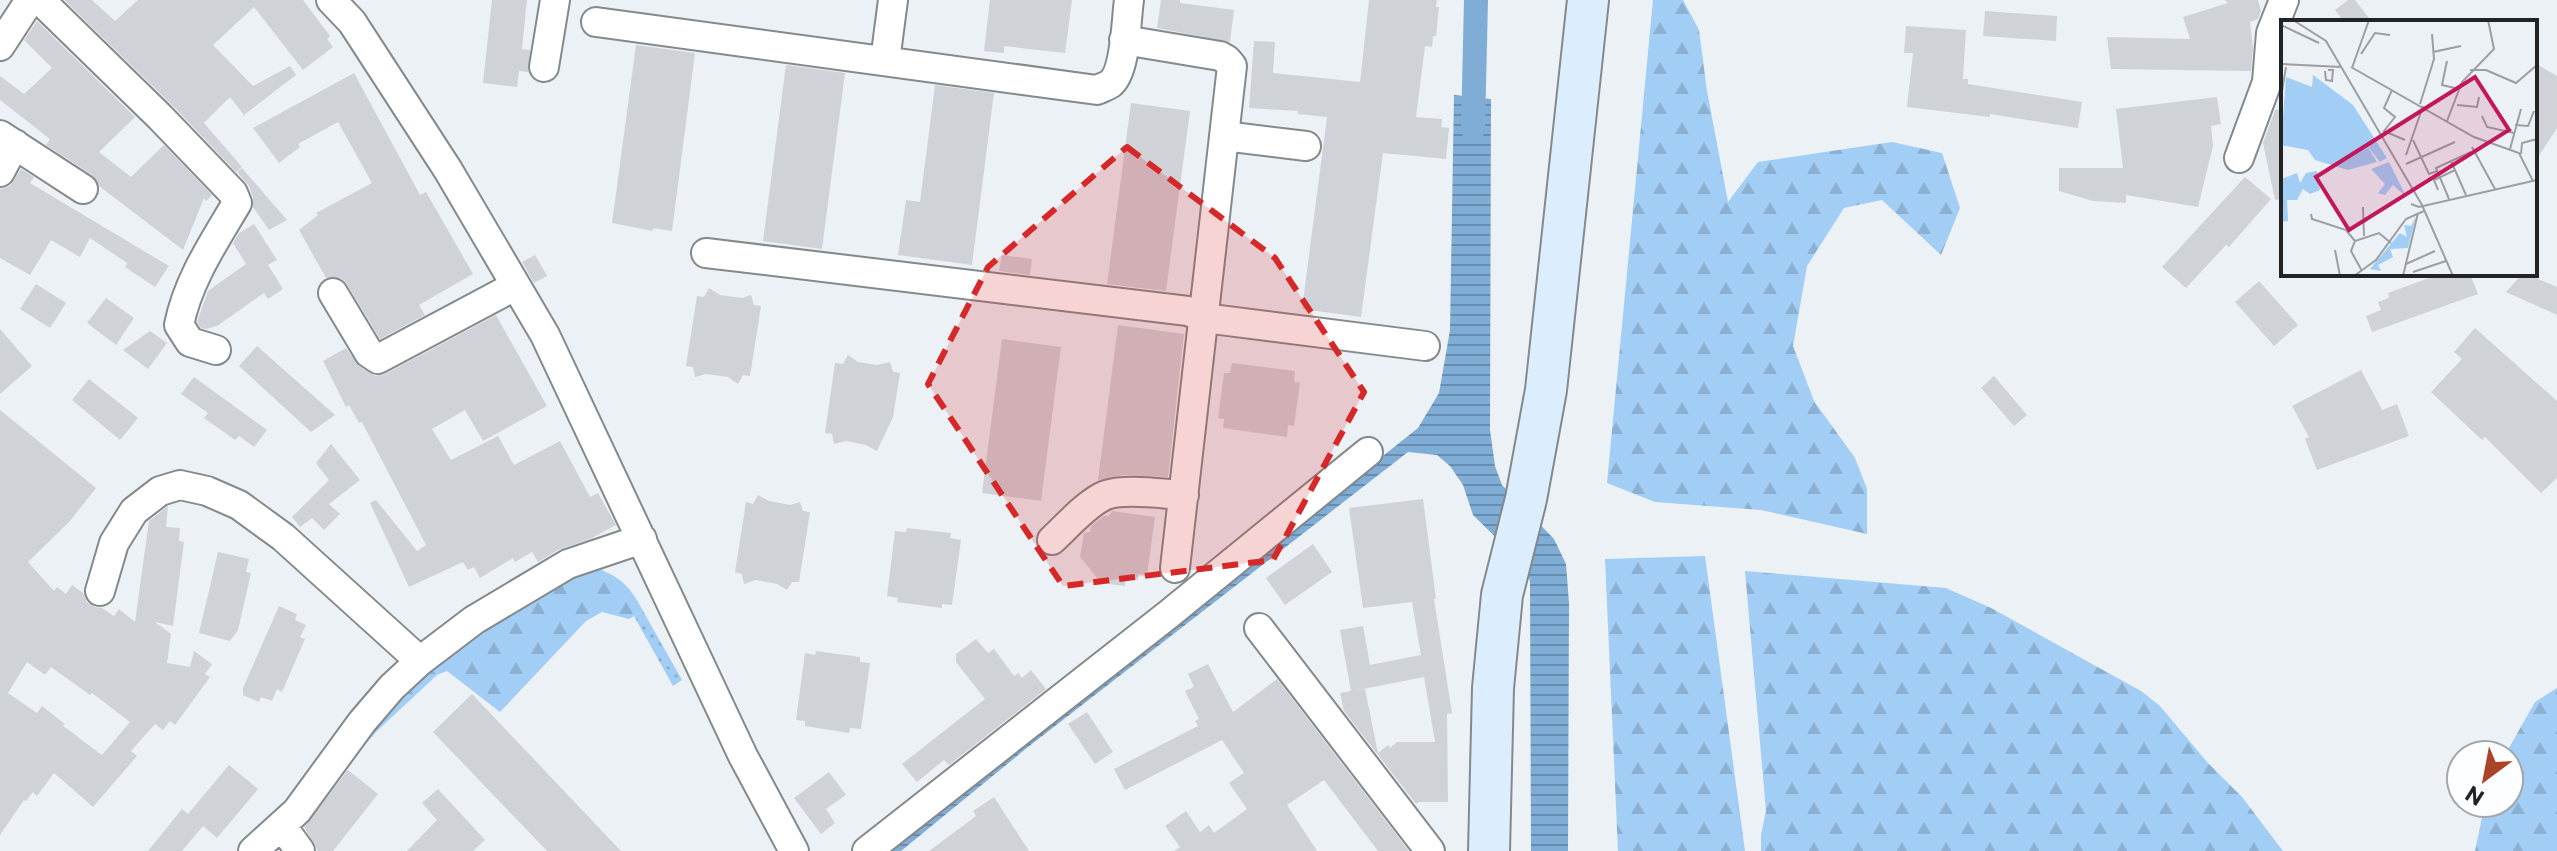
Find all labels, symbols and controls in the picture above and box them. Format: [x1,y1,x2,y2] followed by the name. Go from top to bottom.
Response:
[2281,20,2537,276] inset map
[2445,739,2525,819] north arrow
[2460,781,2488,812] text: N

